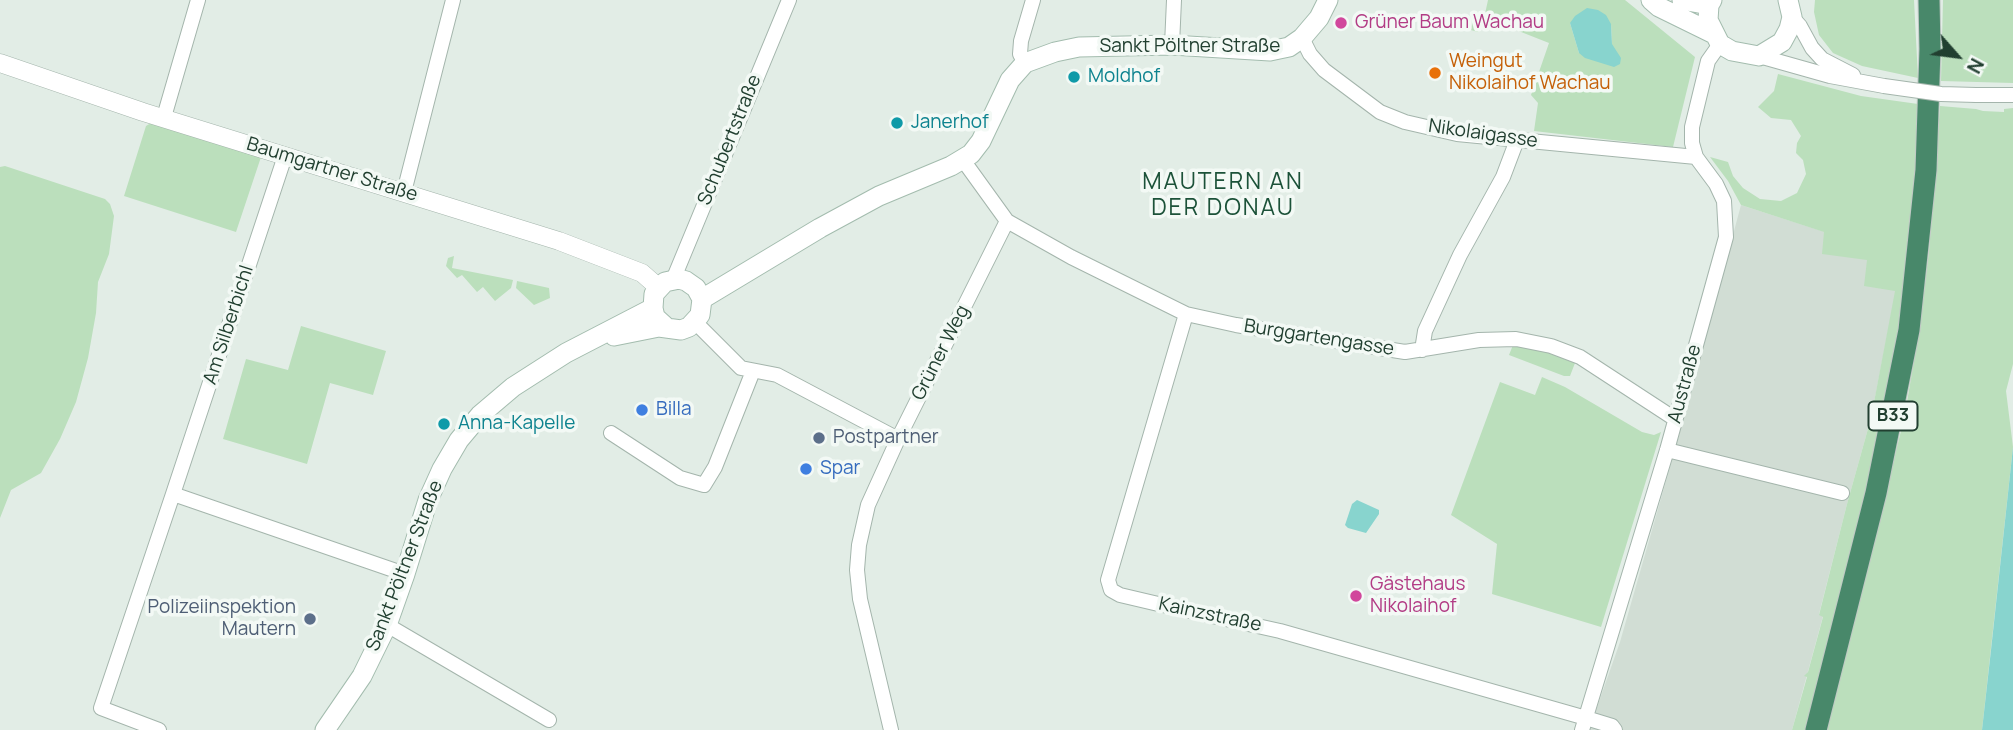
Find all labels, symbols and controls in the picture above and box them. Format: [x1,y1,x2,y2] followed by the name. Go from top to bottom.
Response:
[1355,12,1544,34] place label: Grüner Baum Wachau
[1333,15,1349,31] marker: Grüner Baum Wachau
[1922,21,1992,91] north arrow
[1100,36,1280,58] street label: Sankt Pöltner Straße
[1449,51,1611,95] place label: Weingut Nikolaihof Wachau
[1961,54,1990,78] text: N
[1427,65,1443,81] marker: Weingut Nikolaihof Wachau
[1088,66,1160,88] place label: Moldhof
[1066,69,1082,85] marker: Moldhof
[693,71,767,209] street label: Schubertstraße
[911,112,989,134] place label: Janerhof
[889,115,905,131] marker: Janerhof
[1427,115,1539,153] street label: Nikolaigasse
[244,133,420,207] street label: Baumgartner Straße
[1143,169,1303,223] district label: MAUTERN AN DER DONAU
[199,263,259,387] street label: Am Silberbichl
[907,302,975,404] street label: Grüner Weg
[1242,315,1396,361] street label: Burggartengasse
[1664,342,1706,426] street label: Austraße
[656,399,692,421] place label: Billa
[634,402,650,418] marker: Billa
[1868,402,1918,430] road number: B33
[458,413,575,435] place label: Anna-Kapelle
[436,416,452,432] marker: Anna-Kapelle
[833,427,939,449] place label: Postpartner
[811,430,827,446] marker: Postpartner
[820,458,860,480] place label: Spar
[798,461,814,477] marker: Spar
[362,477,448,655] street label: Sankt Pöltner Straße
[1370,574,1465,618] place label: Gästehaus Nikolaihof
[1348,588,1364,604] marker: Gästehaus Nikolaihof
[1156,593,1264,637] street label: Kainzstraße
[148,597,296,641] place label: Polizeiinspektion Mautern
[302,611,318,627] marker: Polizeiinspektion Mautern

